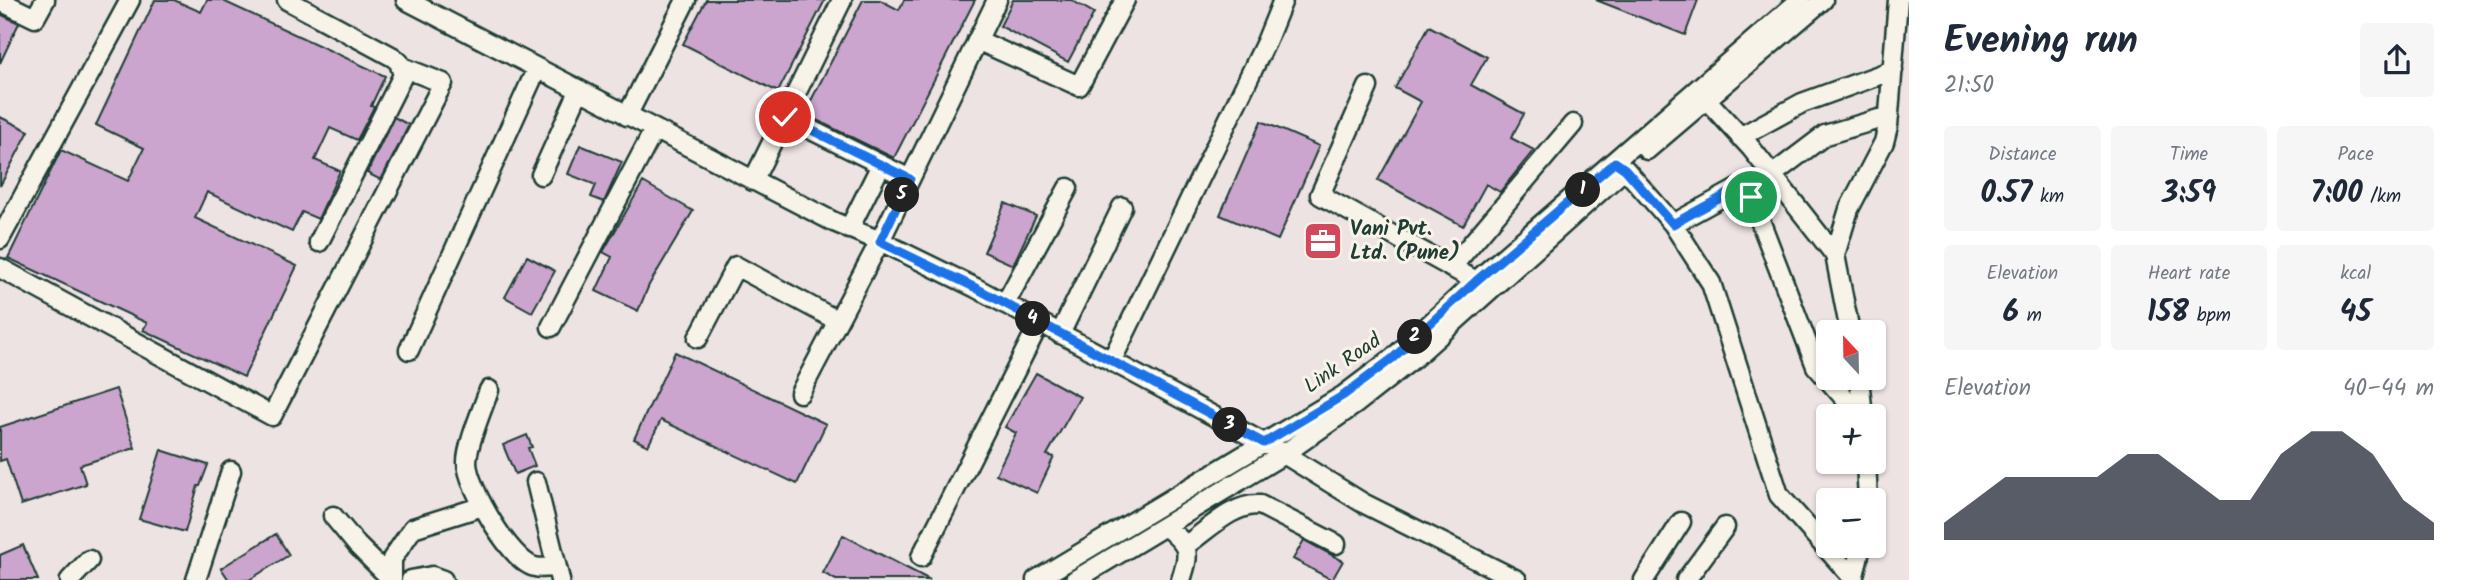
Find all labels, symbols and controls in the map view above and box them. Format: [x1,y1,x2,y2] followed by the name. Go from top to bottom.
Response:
[1944,12,2138,72] text: Evening run
[2360,23,2434,97] button: share
[1944,68,1994,104] text: 21:50
[755,87,815,147] pin
[766,98,804,136] icon: check
[1988,140,2056,170] text: Distance
[2170,140,2208,170] text: Time
[2338,140,2374,170] text: Pace
[1721,167,1781,227] pin
[1981,170,2032,218] text: 0.57
[2162,170,2216,218] text: 3:59
[2310,170,2363,218] text: 7:00
[1566,172,1600,208] pin: 1
[1580,174,1585,204] text: 1
[884,178,920,212] pin: 5
[1732,178,1770,216] icon: arrive
[897,179,906,209] text: 5
[2032,182,2064,212] text: km
[2363,182,2401,212] text: /km
[1350,213,1460,270] place label: Vani Pvt. Ltd. (Pune)
[1302,220,1344,262] office icon: Vani Pvt. Ltd. (Pune)
[1986,259,2058,289] text: Elevation
[2148,259,2230,289] text: Heart rate
[2340,259,2371,289] text: kcal
[2003,289,2019,337] text: 6
[2147,289,2189,337] text: 158
[2340,289,2371,337] text: 45
[2019,301,2042,331] text: m
[2189,301,2231,331] text: bpm
[1016,302,1050,336] pin: 4
[1027,303,1038,333] text: 4
[1398,320,1432,354] pin: 2
[1816,320,1886,390] north arrow
[1816,320,1886,558] map controls
[1409,321,1420,351] text: 2
[1297,325,1389,403] street label: Link Road
[1944,371,2031,407] text: Elevation
[2343,371,2434,407] text: 40–44 m
[1816,404,1886,474] button: +
[1212,408,1248,442] pin: 3
[1224,409,1235,439] text: 3
[1816,488,1886,558] button: −

